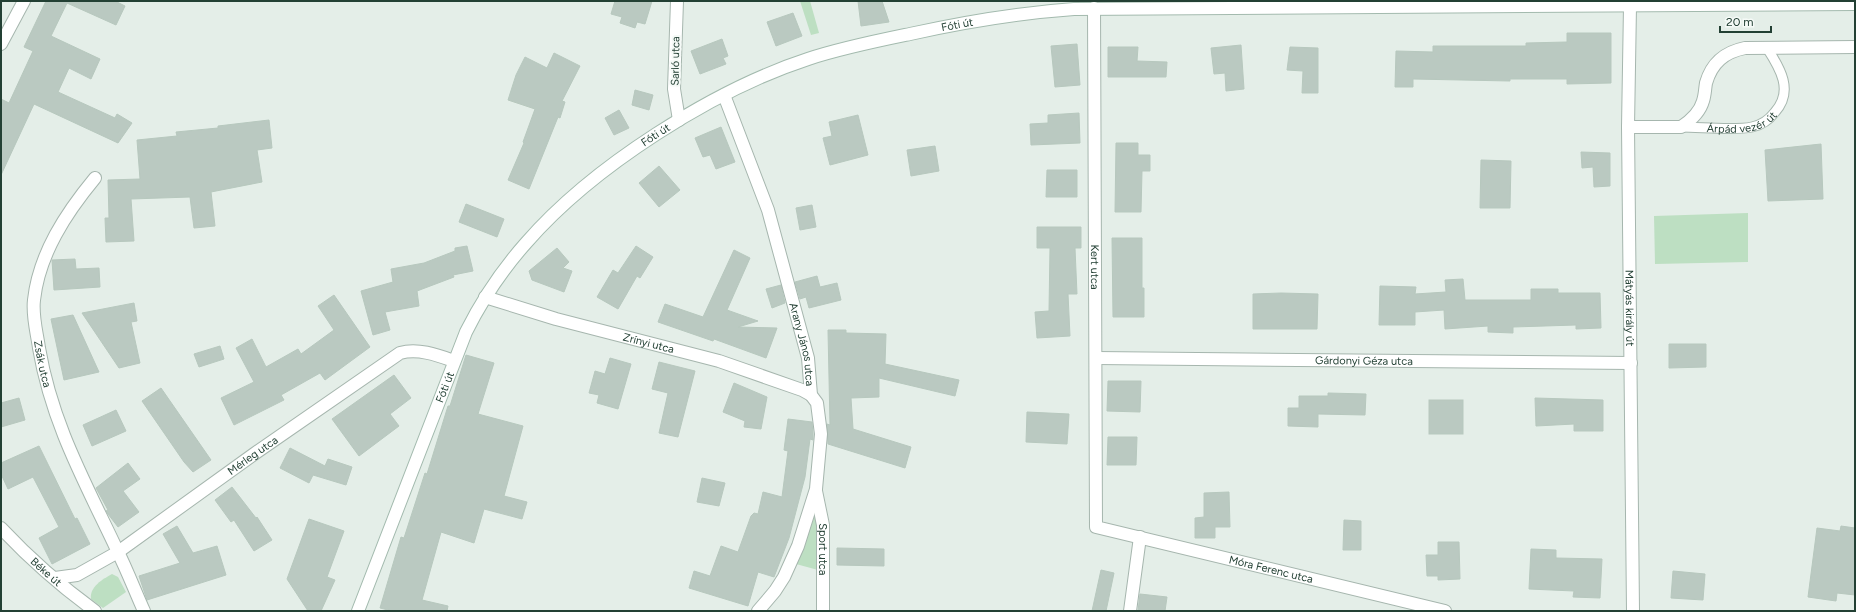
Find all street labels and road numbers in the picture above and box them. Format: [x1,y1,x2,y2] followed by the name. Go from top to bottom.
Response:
[940,16,974,34] street label: Fóti út
[669,36,682,86] street label: Sarló utca
[1706,109,1780,136] street label: Árpád vezér út
[639,121,673,149] street label: Fóti út
[1088,244,1101,290] street label: Kert utca
[1622,270,1636,346] street label: Mátyás király út
[786,302,816,386] street label: Arany János utca
[622,331,675,356] street label: Zrínyi utca
[31,340,54,389] street label: Zsák utca
[1315,354,1413,368] street label: Gárdonyi Géza utca
[433,370,457,405] street label: Fóti út
[225,433,281,478] street label: Mérleg utca
[816,523,829,575] street label: Sport utca
[1228,553,1314,586] street label: Móra Ferenc utca
[28,555,64,589] street label: Béke út

